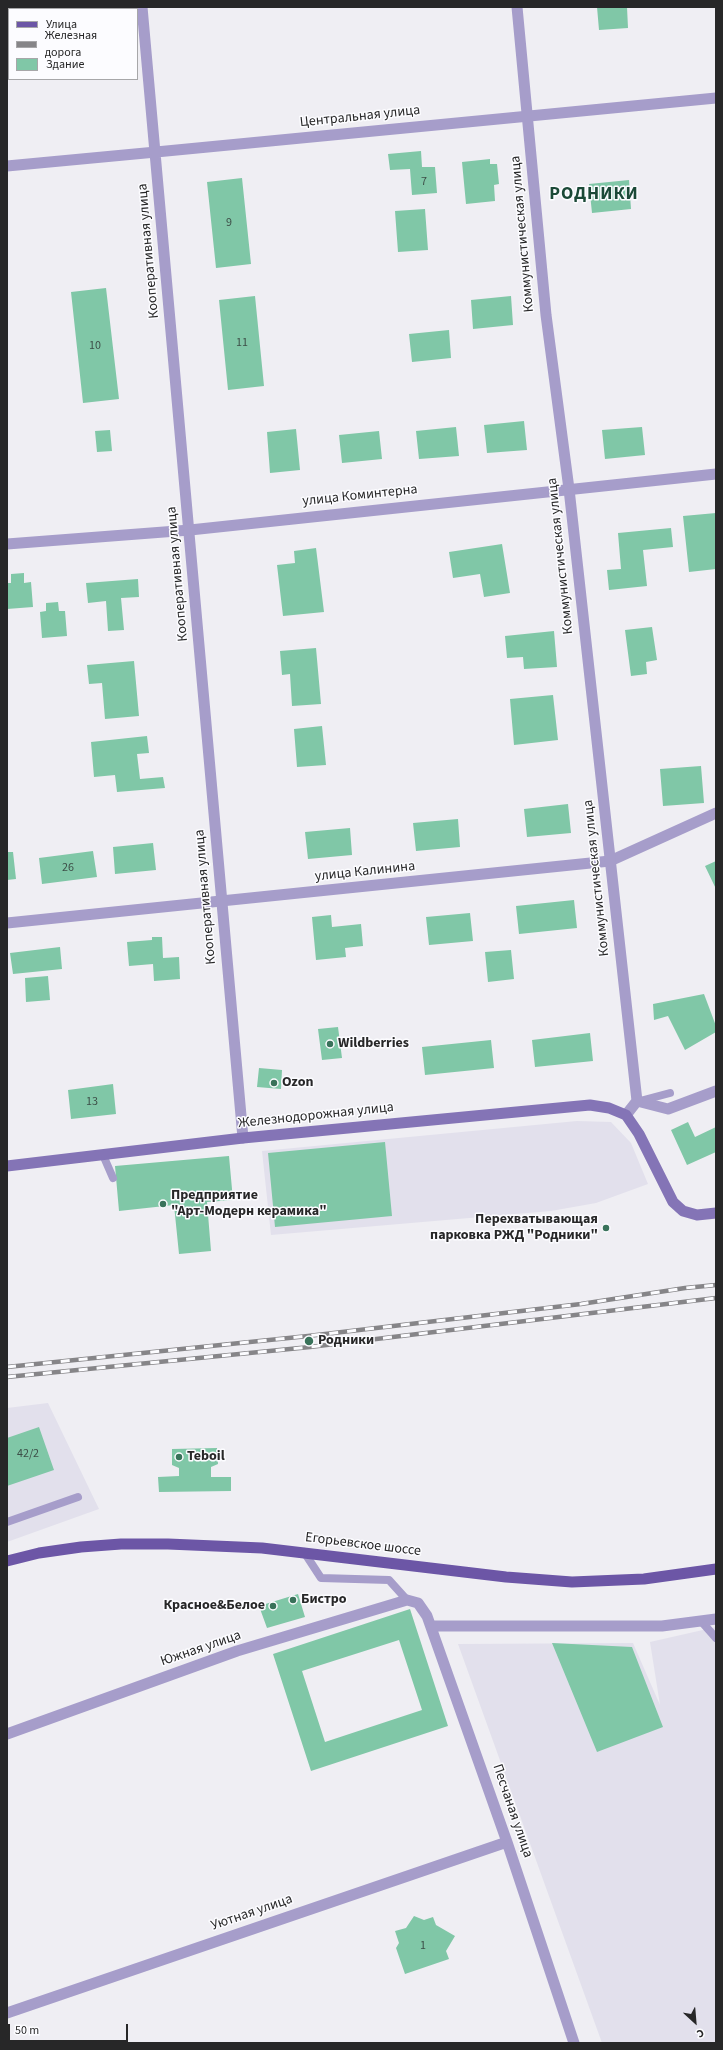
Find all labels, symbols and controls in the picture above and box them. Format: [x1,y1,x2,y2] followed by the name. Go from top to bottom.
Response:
[8,8,138,80] legend
[46,16,77,33] text: Улица
[45,27,97,61] text: Железная дорога
[46,56,85,73] text: Здание
[299,102,421,132] street label: Центральная улица
[508,155,538,313] street label: Коммунистическая улица
[421,175,427,189] house number: 7
[135,183,163,319] street label: Кооперативная улица
[549,184,639,206] district label: РОДНИКИ
[226,216,232,230] house number: 9
[236,336,248,350] house number: 11
[89,339,101,353] house number: 10
[544,477,578,635] street label: Коммунистическая улица
[302,482,418,510] street label: улица Коминтерна
[164,506,192,642] street label: Кооперативная улица
[580,799,614,957] street label: Коммунистическая улица
[192,829,220,965] street label: Кооперативная улица
[314,858,416,886] street label: улица Калинина
[62,861,74,875] house number: 26
[338,1036,409,1052] place label: Wildberries
[325,1039,335,1049] marker: Wildberries
[282,1075,313,1091] place label: Ozon
[269,1078,279,1088] marker: Ozon
[86,1095,98,1109] house number: 13
[237,1099,395,1133] street label: Железнодорожная улица
[171,1188,327,1220] place label: Предприятие "Арт-Модерн керамика"
[158,1199,168,1209] marker: Предприятие "Арт-Модерн керамика"
[430,1212,598,1244] place label: Перехватывающая парковка РЖД "Родники"
[601,1223,611,1233] marker: Перехватывающая парковка РЖД "Родники"
[318,1333,374,1349] place label: Родники
[303,1335,315,1347] marker: Родники
[17,1447,39,1461] house number: 42/2
[187,1449,225,1465] place label: Teboil
[174,1452,184,1462] marker: Teboil
[304,1530,422,1560] street label: Егорьевское шоссе
[301,1592,347,1608] place label: Бистро
[288,1595,298,1605] marker: Бистро
[163,1598,265,1614] place label: Красное&Белое
[268,1601,278,1611] marker: Красное&Белое
[159,1627,243,1671] street label: Южная улица
[488,1762,536,1860] street label: Песчаная улица
[209,1891,295,1935] street label: Уютная улица
[420,1939,426,1953] house number: 1
[675,2002,715,2042] north arrow
[10,2016,130,2042] scale bar
[15,2022,39,2039] text: 50 m
[694,2025,707,2041] text: С

